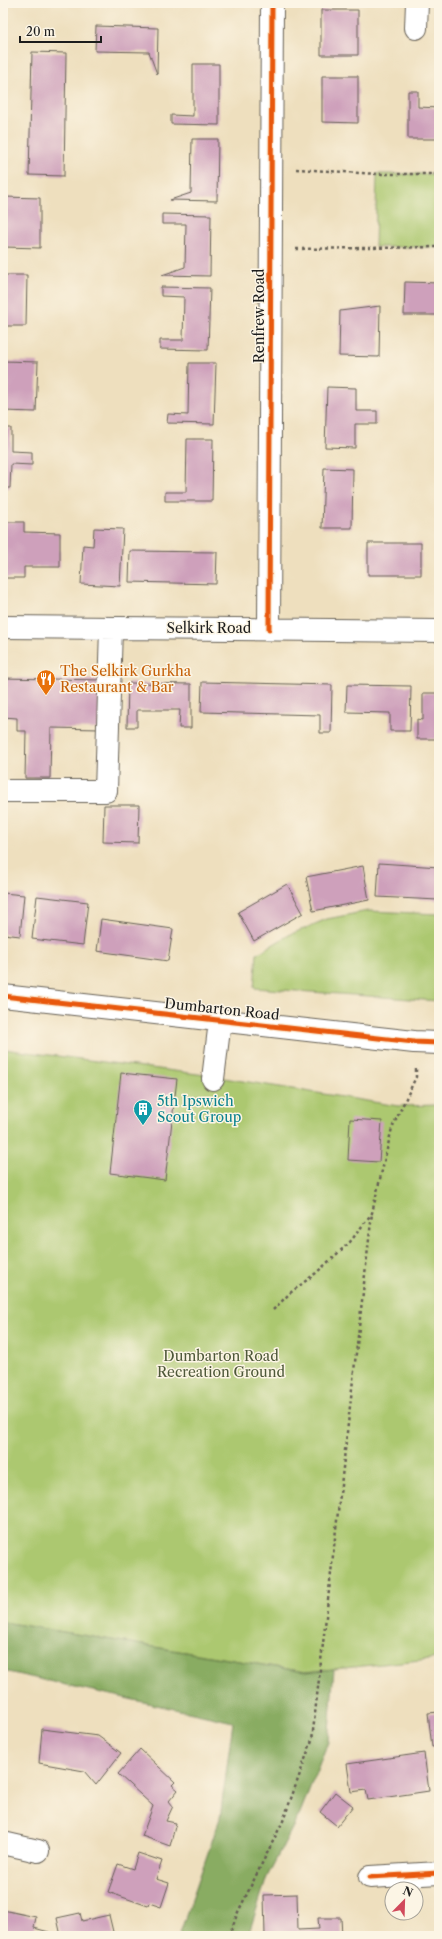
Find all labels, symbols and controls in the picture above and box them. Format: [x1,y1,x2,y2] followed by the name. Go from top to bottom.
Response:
[20,18,101,44] scale bar
[26,24,55,39] text: 20 m
[250,268,268,363] street label: Renfrew Road
[167,619,252,637] street label: Selkirk Road
[60,662,192,696] place label: The Selkirk Gurkha Restaurant & Bar
[35,668,57,696] restaurant icon: The Selkirk Gurkha Restaurant & Bar
[164,994,281,1024] street label: Dumbarton Road
[157,1092,241,1126] place label: 5th Ipswich Scout Group
[132,1098,154,1126] building icon: 5th Ipswich Scout Group
[157,1347,286,1381] park label: Dumbarton Road Recreation Ground
[384,1881,424,1921] north arrow
[401,1883,415,1900] text: N

